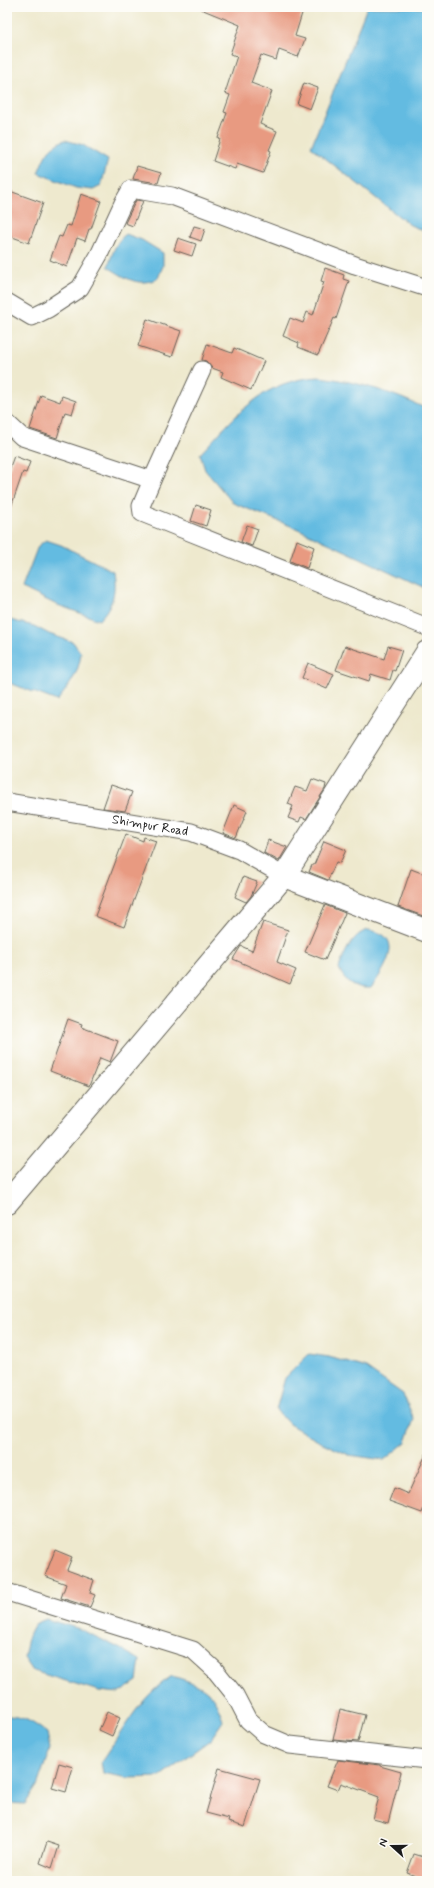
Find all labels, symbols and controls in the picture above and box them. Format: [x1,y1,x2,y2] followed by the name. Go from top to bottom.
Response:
[111,811,189,840] street label: Shimpur Road
[372,1826,412,1866] north arrow
[376,1837,391,1849] text: N

